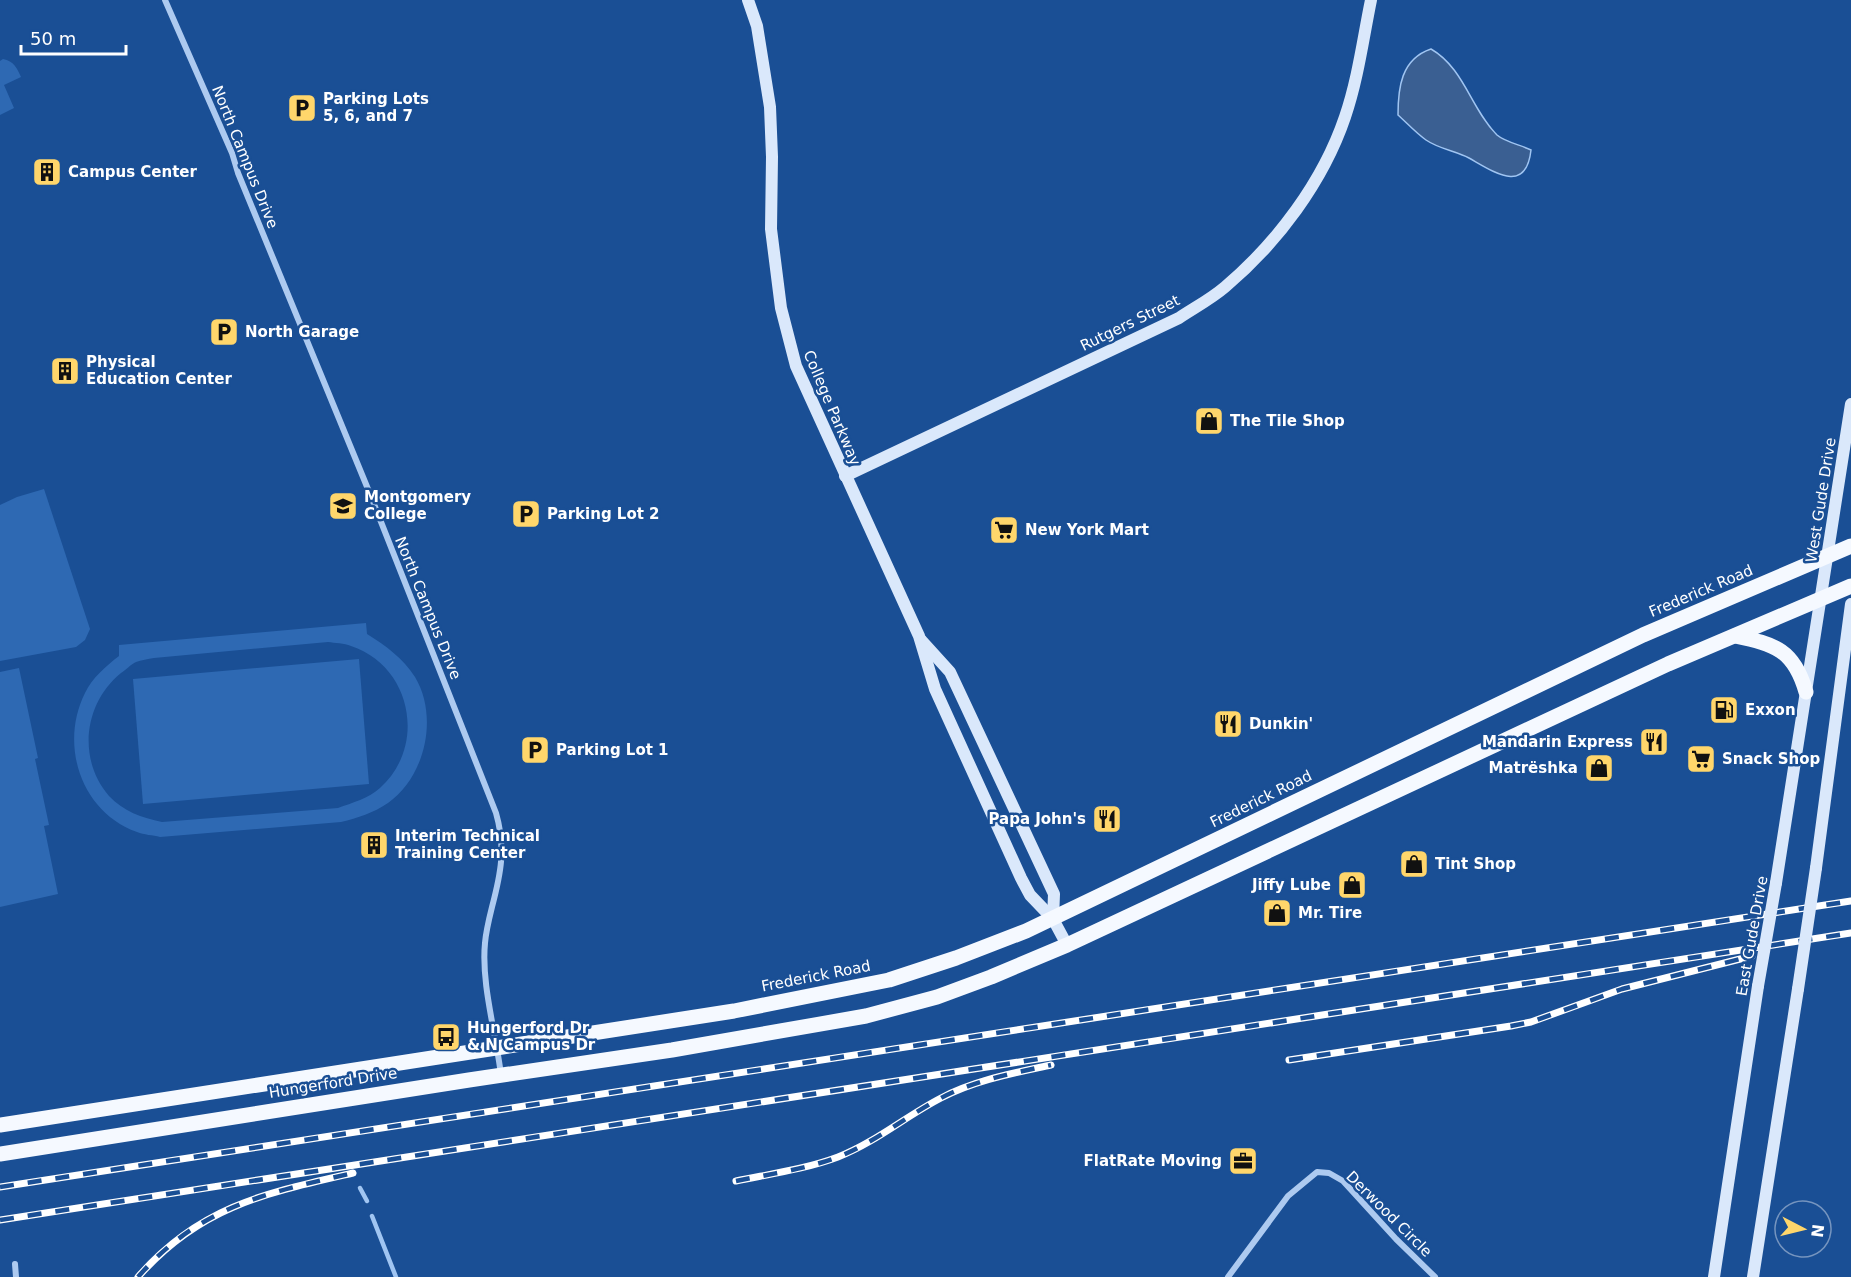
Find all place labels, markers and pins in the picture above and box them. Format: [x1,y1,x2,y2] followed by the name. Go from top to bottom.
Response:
[323,90,429,125] place label: Parking Lots 5, 6, and 7
[286,92,318,124] parking icon: Parking Lots 5, 6, and 7
[31,156,63,188] building icon: Campus Center
[68,163,198,181] place label: Campus Center
[208,316,240,348] parking icon: North Garage
[245,323,359,341] place label: North Garage
[86,353,232,388] place label: Physical Education Center
[49,355,81,387] building icon: Physical Education Center
[1193,405,1225,437] shop icon: The Tile Shop
[1230,412,1345,430] place label: The Tile Shop
[364,488,471,523] place label: Montgomery College
[327,490,359,522] school or university icon: Montgomery College
[510,498,542,530] parking icon: Parking Lot 2
[547,505,660,523] place label: Parking Lot 2
[988,514,1020,546] supermarket icon: New York Mart
[1025,521,1149,539] place label: New York Mart
[1708,694,1740,726] fuel station icon: Exxon
[1745,701,1796,719] place label: Exxon
[1212,708,1244,740] restaurant icon: Dunkin'
[1249,715,1313,733] place label: Dunkin'
[1638,726,1670,758] restaurant icon: Mandarin Express
[1482,733,1633,751] place label: Mandarin Express
[519,734,551,766] parking icon: Parking Lot 1
[556,741,669,759] place label: Parking Lot 1
[1685,743,1717,775] supermarket icon: Snack Shop
[1722,750,1820,768] place label: Snack Shop
[1583,752,1615,784] shop icon: Matrëshka
[1489,759,1578,777] place label: Matrëshka
[1091,803,1123,835] restaurant icon: Papa John's
[988,810,1086,828] place label: Papa John's
[395,827,540,862] place label: Interim Technical Training Center
[358,829,390,861] building icon: Interim Technical Training Center
[1398,848,1430,880] shop icon: Tint Shop
[1435,855,1516,873] place label: Tint Shop
[1336,869,1368,901] shop icon: Jiffy Lube
[1251,876,1331,894] place label: Jiffy Lube
[1261,897,1293,929] shop icon: Mr. Tire
[1298,904,1362,922] place label: Mr. Tire
[467,1019,596,1054] place label: Hungerford Dr & N Campus Dr
[430,1021,462,1053] bus stop icon: Hungerford Dr & N Campus Dr
[1227,1145,1259,1177] office icon: FlatRate Moving
[1084,1152,1222,1170] place label: FlatRate Moving

